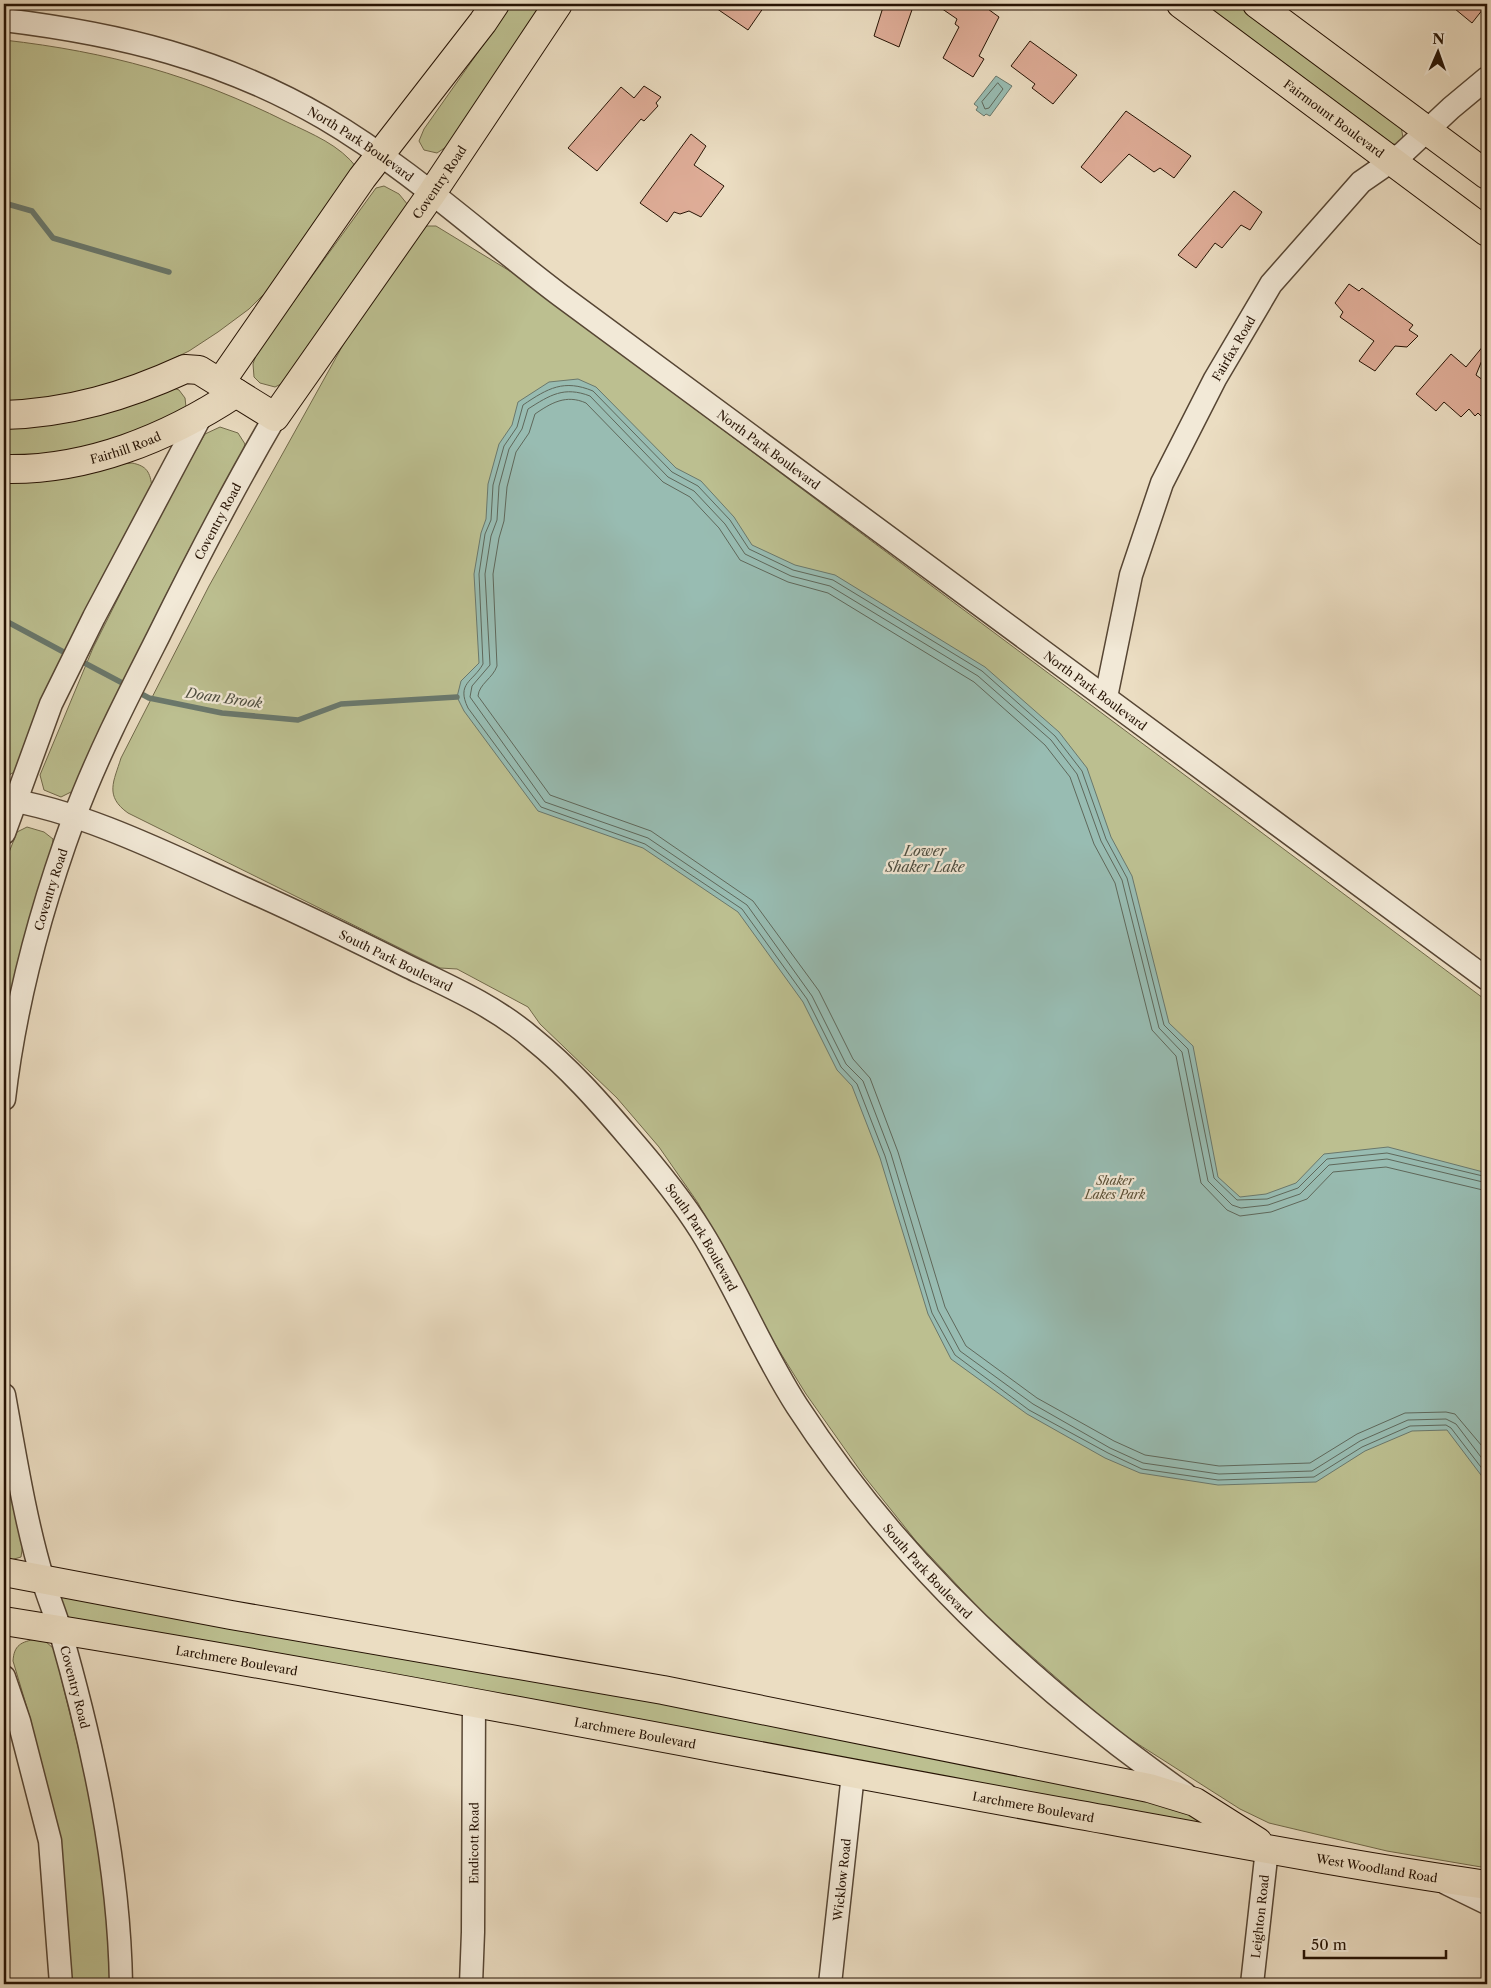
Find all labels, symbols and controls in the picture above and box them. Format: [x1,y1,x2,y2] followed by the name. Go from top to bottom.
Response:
[1414,28,1464,78] north arrow
[1432,30,1445,48] text: N
[1281,76,1388,161] street label: Fairmount Boulevard
[305,103,417,184] street label: North Park Boulevard
[409,142,469,222] street label: Coventry Road
[1208,313,1258,383] street label: Fairfax Road
[715,406,824,492] street label: North Park Boulevard
[89,428,164,466] street label: Fairhill Road
[191,479,244,562] street label: Coventry Road
[1041,647,1151,733] street label: North Park Boulevard
[184,684,264,712] water label: Doan Brook
[885,842,966,876] water label: Lower Shaker Lake
[31,846,70,932] street label: Coventry Road
[337,926,456,995] street label: South Park Boulevard
[1084,1173,1146,1202] park label: Shaker Lakes Park
[663,1180,741,1294] street label: South Park Boulevard
[880,1520,976,1622] street label: South Park Boulevard
[175,1642,300,1678] street label: Larchmere Boulevard
[57,1644,93,1731] street label: Coventry Road
[573,1714,698,1752] street label: Larchmere Boulevard
[971,1788,1096,1825] street label: Larchmere Boulevard
[466,1801,481,1884] street label: Endicott Road
[829,1837,853,1923] street label: Wicklow Road
[1314,1850,1439,1885] street label: West Woodland Road
[1247,1873,1272,1959] street label: Leighton Road
[1304,1928,1446,1960] scale bar
[1311,1935,1347,1954] text: 50 m

